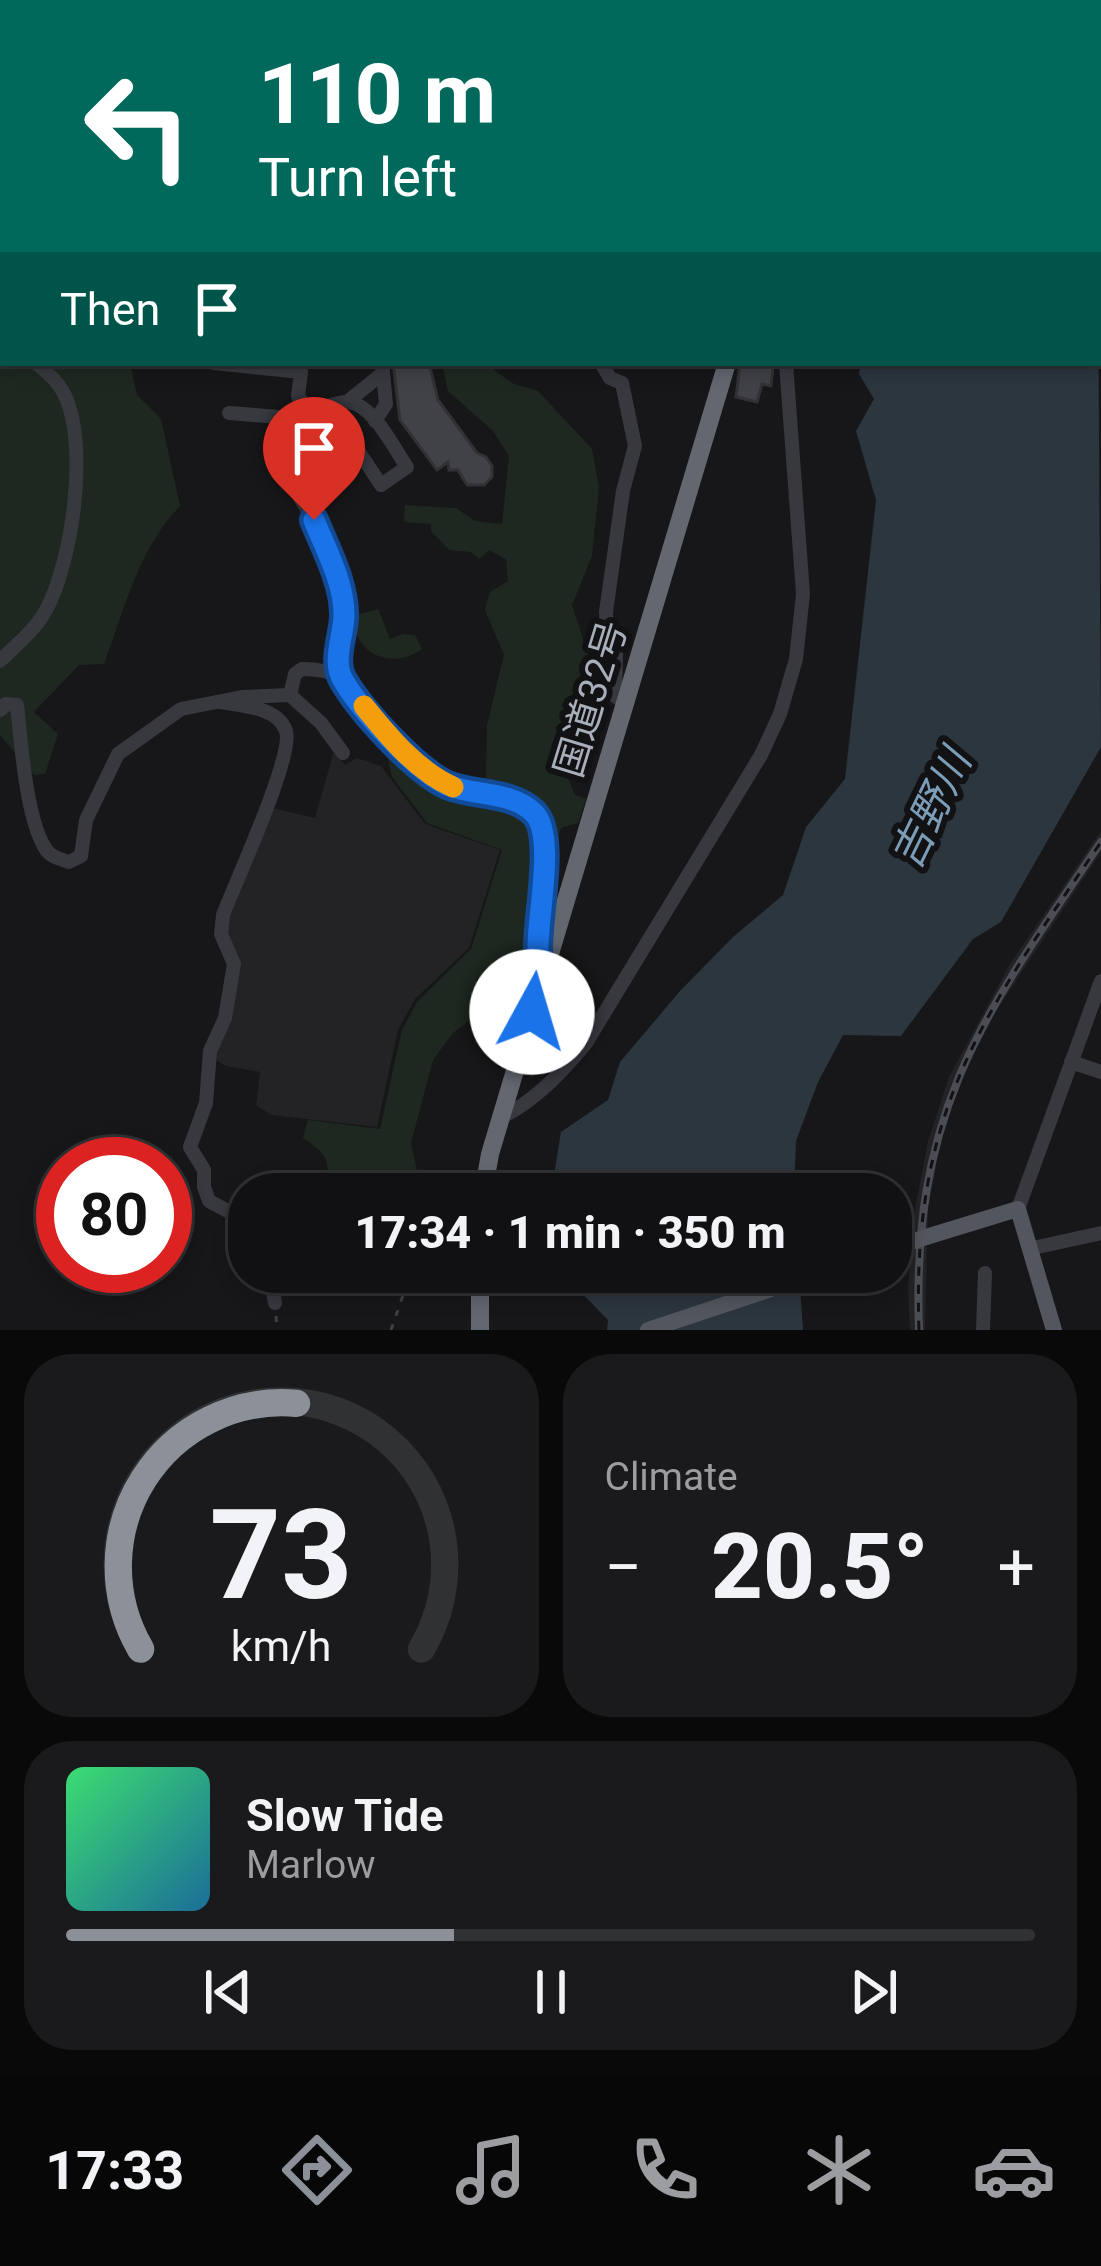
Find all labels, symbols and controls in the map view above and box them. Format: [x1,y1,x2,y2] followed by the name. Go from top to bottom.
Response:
[258,45,496,144] text: 110 m
[60,48,216,204] icon: left
[258,146,457,209] text: Turn left
[184,276,250,342] icon: arrive
[60,283,160,336] text: Then
[263,397,365,520] pin
[281,415,347,481] icon: arrive
[545,615,637,783] street label: 国道32号
[881,738,982,876] water label: 吉野川
[469,949,595,1075] position arrow
[36,1137,192,1293] speed limit sign: 80
[354,1206,786,1259] text: 17:34 · 1 min · 350 m
[605,1454,738,1500] text: Climate
[210,1482,353,1628] text: 73
[711,1515,929,1620] text: 20.5°
[605,1529,642,1606] text: −
[998,1529,1035,1606] text: +
[231,1620,332,1670] text: km/h
[246,1789,444,1842] text: Slow Tide
[246,1842,376,1888] text: Marlow
[195,1959,261,2025] icon: previous
[518,1959,584,2025] icon: pause
[841,1959,907,2025] icon: next
[275,2128,359,2212] icon: directions
[449,2128,533,2212] icon: music
[623,2128,707,2212] icon: phone
[797,2128,881,2212] icon: climate
[972,2128,1056,2212] icon: car
[45,2139,184,2202] text: 17:33

